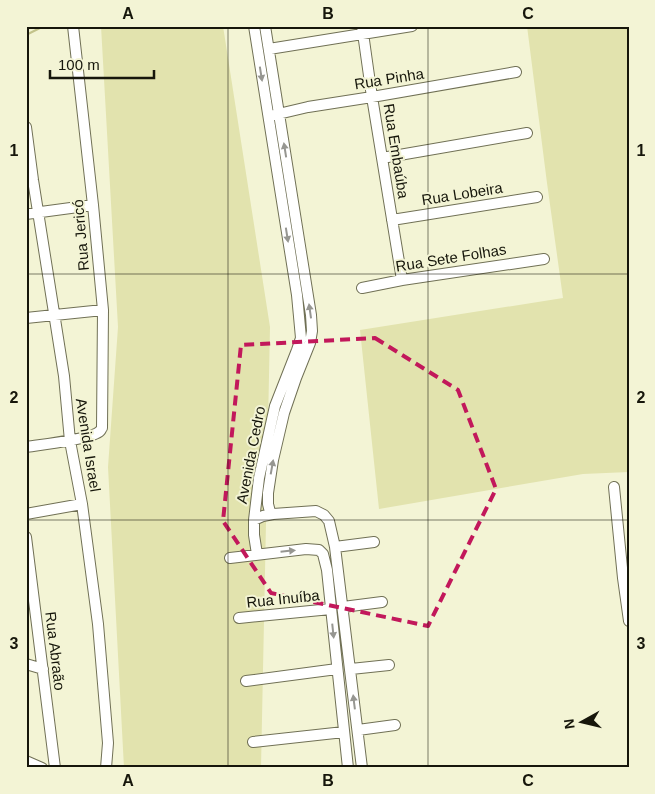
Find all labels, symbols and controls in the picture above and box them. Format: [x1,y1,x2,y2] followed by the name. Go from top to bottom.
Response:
[122,5,134,22] text: A
[322,5,334,22] text: B
[522,5,534,22] text: C
[50,48,154,80] scale bar
[58,56,100,73] text: 100 m
[353,65,425,92] street label: Rua Pinha
[258,67,266,83] one-way arrow
[381,102,412,200] street label: Rua Embaúba
[10,142,19,159] text: 1
[280,142,288,158] one-way arrow
[637,142,646,159] text: 1
[420,179,504,208] street label: Rua Lobeira
[69,199,92,271] street label: Rua Jericó
[283,227,291,243] one-way arrow
[394,240,507,275] street label: Rua Sete Folhas
[306,303,314,319] one-way arrow
[10,389,19,406] text: 2
[637,389,646,406] text: 2
[73,397,104,493] street label: Avenida Israel
[233,405,268,505] street label: Avenida Cedro
[268,459,276,475] one-way arrow
[280,547,296,555] one-way arrow
[246,586,321,611] street label: Rua Inuíba
[42,611,69,691] street label: Rua Abraão
[329,623,337,639] one-way arrow
[10,635,19,652] text: 3
[637,635,646,652] text: 3
[350,694,358,710] one-way arrow
[558,696,608,746] north arrow
[560,718,578,730] text: N
[122,772,134,789] text: A
[322,772,334,789] text: B
[522,772,534,789] text: C

